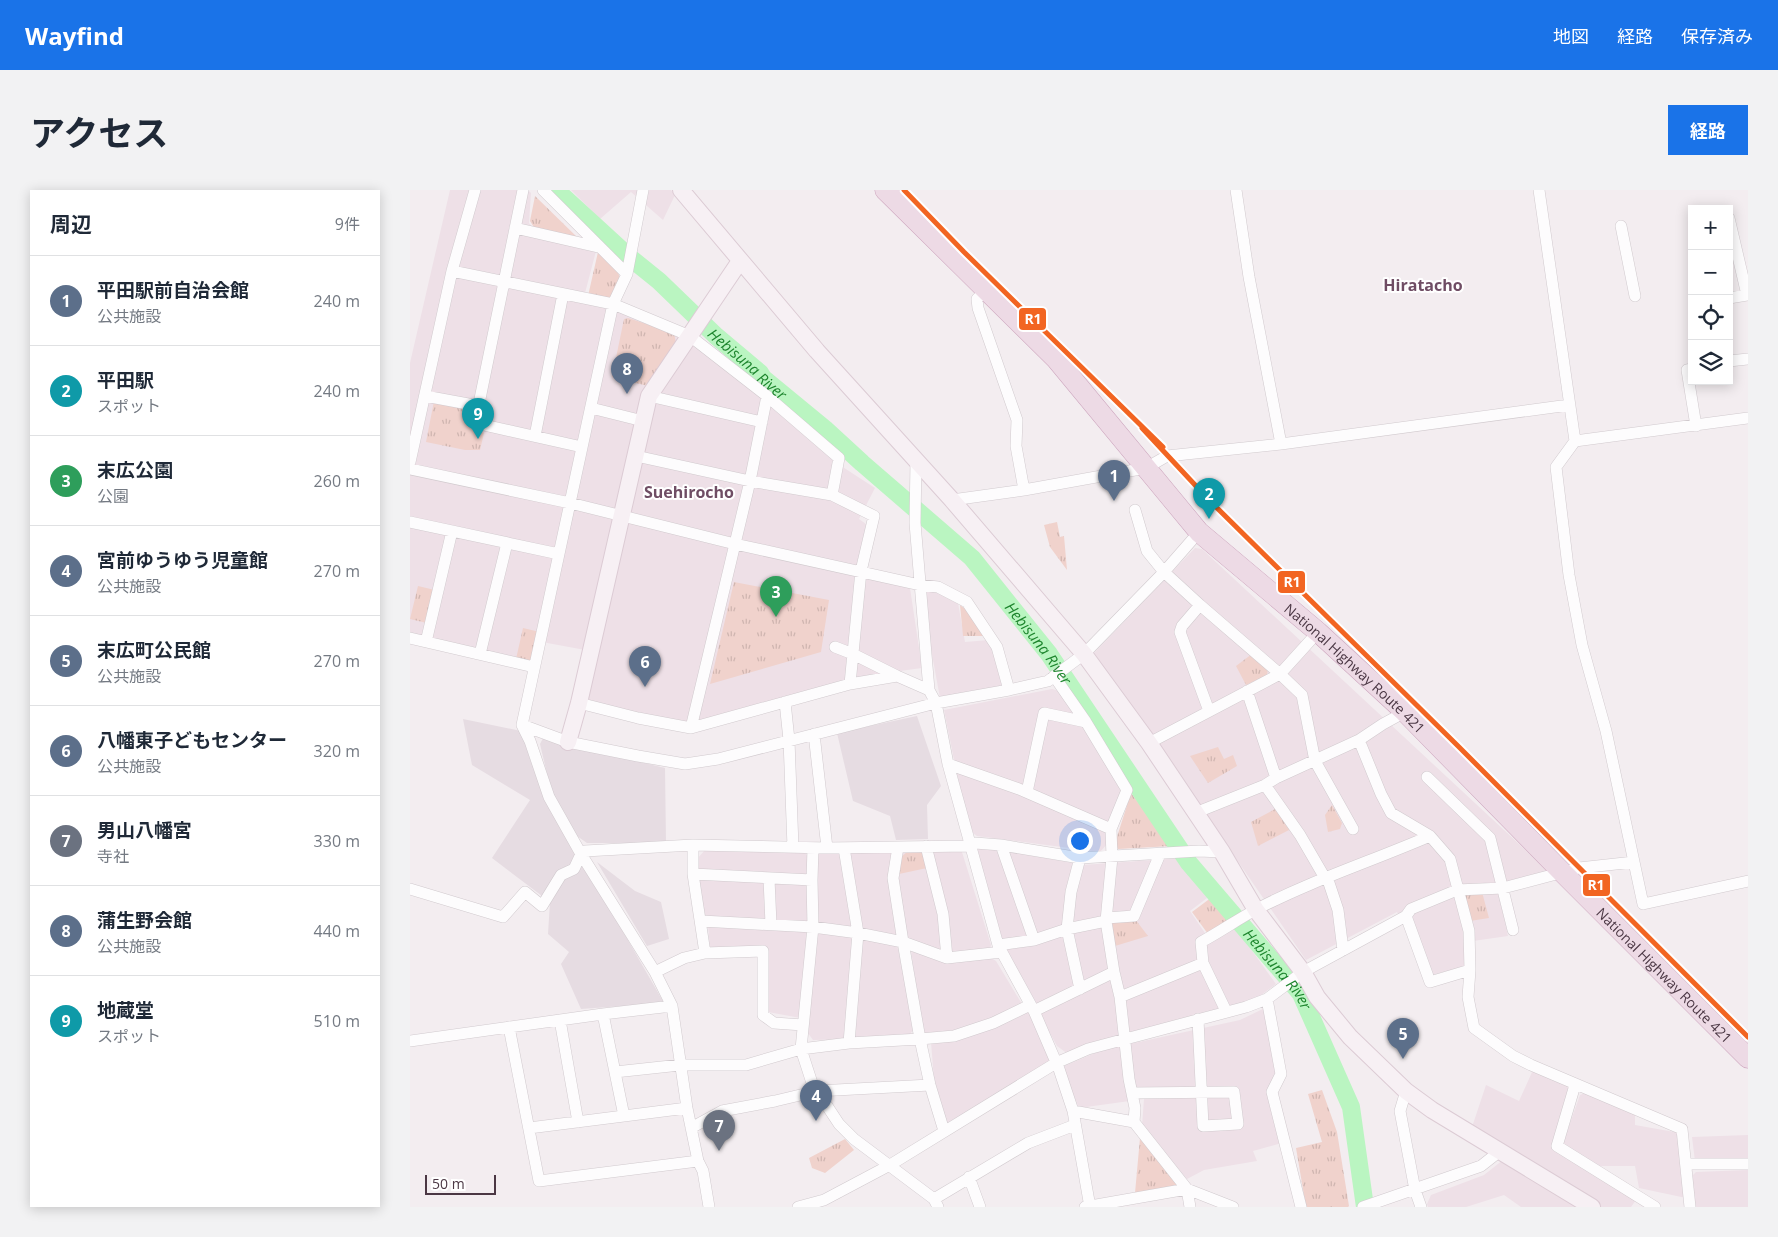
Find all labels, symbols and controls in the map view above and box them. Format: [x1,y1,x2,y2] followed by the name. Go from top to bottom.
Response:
[25,19,124,52] text: Wayfind
[1553,24,1589,48] text: 地図
[1617,24,1653,48] text: 経路
[1681,24,1753,48] text: 保存済み
[1668,105,1748,155] button: 経路
[30,109,168,156] text: アクセス
[1688,205,1733,385] map controls
[1688,205,1733,250] button: +
[50,210,92,238] text: 周辺
[335,213,360,235] text: 9件
[1688,250,1733,295] button: −
[1383,274,1463,296] district label: Hiratacho
[97,277,249,303] text: 平田駅前自治会館
[61,290,71,312] text: 1
[314,290,360,312] text: 240 m
[1688,295,1733,340] button: locate
[97,305,161,327] text: 公共施設
[1018,307,1047,331] line badge: R1
[1024,309,1042,328] text: R1
[704,324,792,405] water label: Hebisuna River
[1688,340,1733,385] button: layers
[611,353,643,394] pin: 8
[97,367,154,393] text: 平田駅
[61,380,71,402] text: 2
[314,380,360,402] text: 240 m
[97,395,161,417] text: スポット
[462,398,494,439] pin: 9
[97,457,173,483] text: 末広公園
[1098,460,1130,501] pin: 1
[61,470,71,492] text: 3
[314,470,360,492] text: 260 m
[1193,478,1225,519] pin: 2
[644,481,734,503] district label: Suehirocho
[97,485,129,507] text: 公園
[97,547,268,573] text: 宮前ゆうゆう児童館
[61,560,71,582] text: 4
[314,560,360,582] text: 270 m
[1277,570,1306,594] line badge: R1
[1283,572,1301,591] text: R1
[97,575,161,597] text: 公共施設
[760,576,792,617] pin: 3
[1001,597,1077,689] water label: Hebisuna River
[1281,599,1430,737] street label: National Highway Route 421
[97,637,211,663] text: 末広町公民館
[629,646,661,687] pin: 6
[61,650,71,672] text: 5
[314,650,360,672] text: 270 m
[97,665,161,687] text: 公共施設
[97,727,287,753] text: 八幡東子どもセンター
[61,740,71,762] text: 6
[314,740,360,762] text: 320 m
[97,755,161,777] text: 公共施設
[97,817,192,843] text: 男山八幡宮
[1067,828,1093,854] your location
[61,830,71,852] text: 7
[314,830,360,852] text: 330 m
[97,845,129,867] text: 寺社
[1582,873,1611,897] line badge: R1
[1587,875,1605,894] text: R1
[1593,903,1737,1047] street label: National Highway Route 421
[97,907,192,933] text: 蒲生野会館
[61,920,71,942] text: 8
[314,920,360,942] text: 440 m
[1239,924,1317,1013] water label: Hebisuna River
[97,935,161,957] text: 公共施設
[97,997,154,1023] text: 地蔵堂
[61,1010,71,1032] text: 9
[314,1010,360,1032] text: 510 m
[1387,1018,1419,1059] pin: 5
[97,1025,161,1047] text: スポット
[800,1080,832,1121] pin: 4
[703,1110,735,1151] pin: 7
[425,1172,496,1195] scale bar
[432,1174,465,1193] text: 50 m

